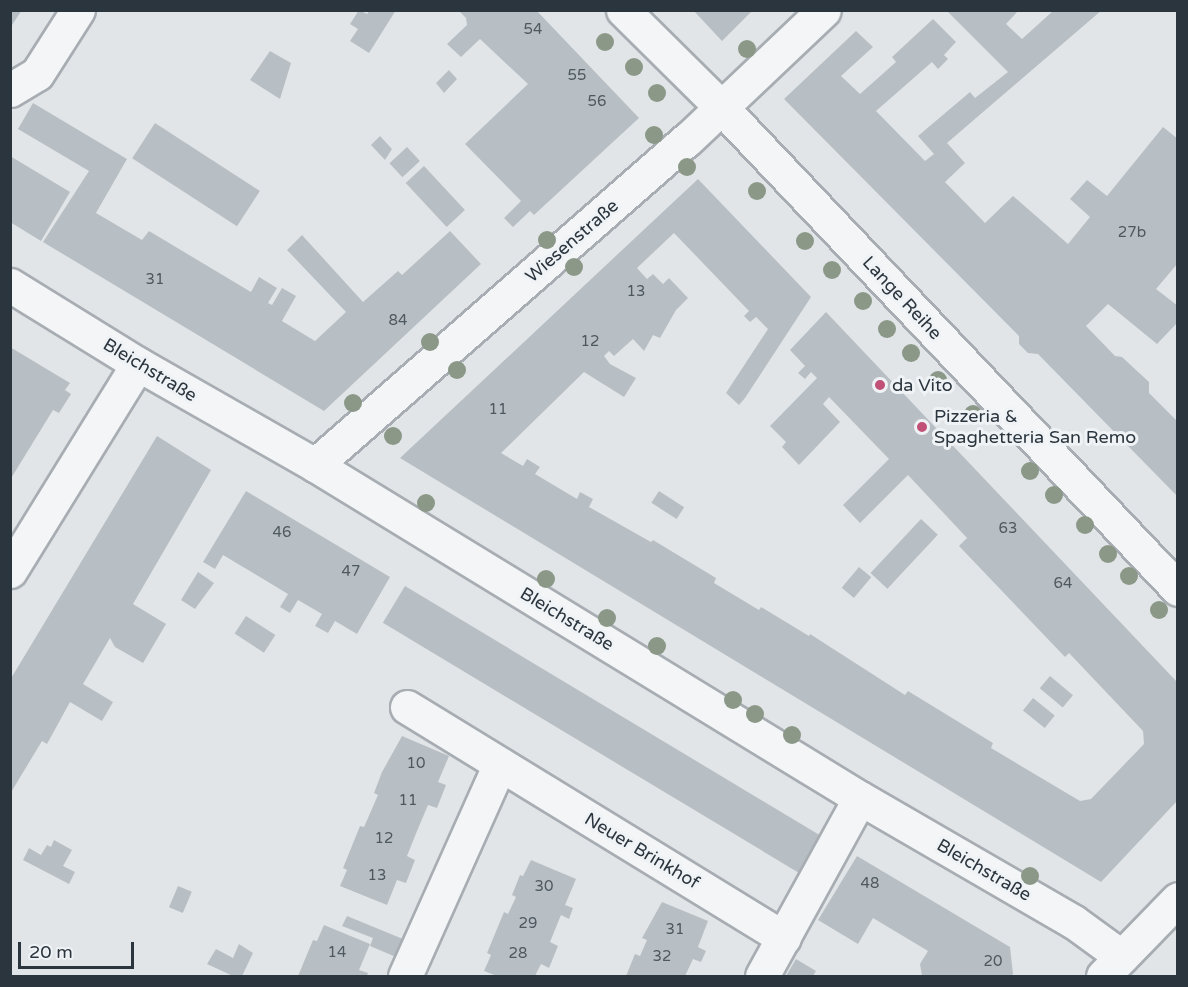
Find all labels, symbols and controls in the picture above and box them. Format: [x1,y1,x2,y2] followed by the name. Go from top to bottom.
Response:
[524,21,542,39] house number: 54
[568,67,586,85] house number: 55
[588,93,606,111] house number: 56
[521,195,623,287] street label: Wiesenstraße
[1118,224,1146,242] house number: 27b
[858,252,946,344] street label: Lange Reihe
[146,271,164,289] house number: 31
[627,283,645,301] house number: 13
[389,312,407,330] house number: 84
[581,333,599,351] house number: 12
[99,334,201,406] street label: Bleichstraße
[892,374,953,396] place label: da Vito
[873,378,887,392] marker: da Vito
[489,401,507,419] house number: 11
[934,406,1136,448] place label: Pizzeria & Spaghetteria San Remo
[915,420,929,434] marker: Pizzeria & Spaghetteria San Remo
[999,520,1017,538] house number: 63
[273,524,291,542] house number: 46
[342,563,360,581] house number: 47
[1054,575,1072,593] house number: 64
[516,583,618,655] street label: Bleichstraße
[407,755,425,773] house number: 10
[399,792,417,810] house number: 11
[581,808,703,894] street label: Neuer Brinkhof
[375,830,393,848] house number: 12
[933,834,1035,906] street label: Bleichstraße
[368,867,386,885] house number: 13
[861,875,879,893] house number: 48
[535,878,553,896] house number: 30
[519,915,537,933] house number: 29
[666,921,684,939] house number: 31
[21,930,136,968] scale bar
[29,941,73,963] text: 20 m
[328,944,346,962] house number: 14
[509,945,527,963] house number: 28
[653,948,671,966] house number: 32
[984,953,1002,971] house number: 20

